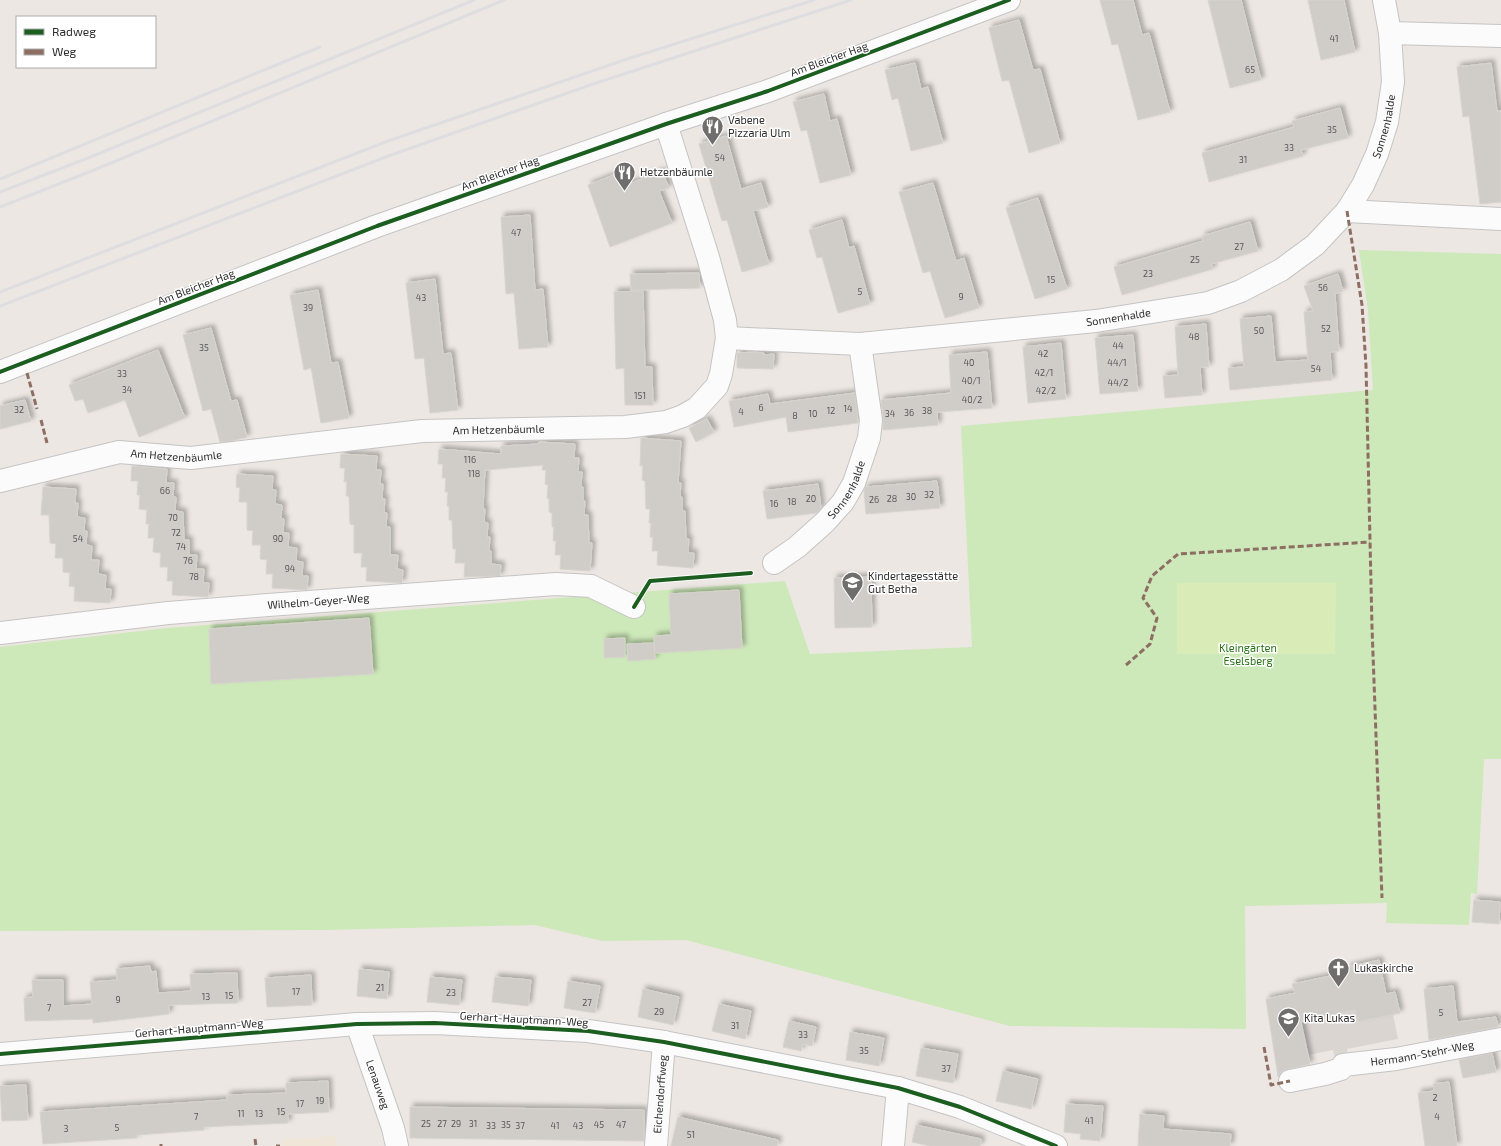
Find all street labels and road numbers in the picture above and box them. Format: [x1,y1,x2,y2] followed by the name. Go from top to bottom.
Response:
[788,38,869,79] street label: Am Bleicher Hag
[1369,93,1397,160] street label: Sonnenhalde
[459,152,540,193] street label: Am Bleicher Hag
[155,266,236,307] street label: Am Bleicher Hag
[1085,305,1152,328] street label: Sonnenhalde
[453,422,545,436] street label: Am Hetzenbäumle
[130,446,223,464] street label: Am Hetzenbäumle
[824,459,867,521] street label: Sonnenhalde
[267,591,370,611] street label: Wilhelm-Geyer-Weg
[459,1009,589,1028] street label: Gerhart-Hauptmann-Weg
[134,1015,264,1040] street label: Gerhart-Hauptmann-Weg
[1370,1037,1475,1068] street label: Hermann-Stehr-Weg
[650,1054,669,1134] street label: Eichendorffweg
[364,1058,393,1111] street label: Lenauweg

